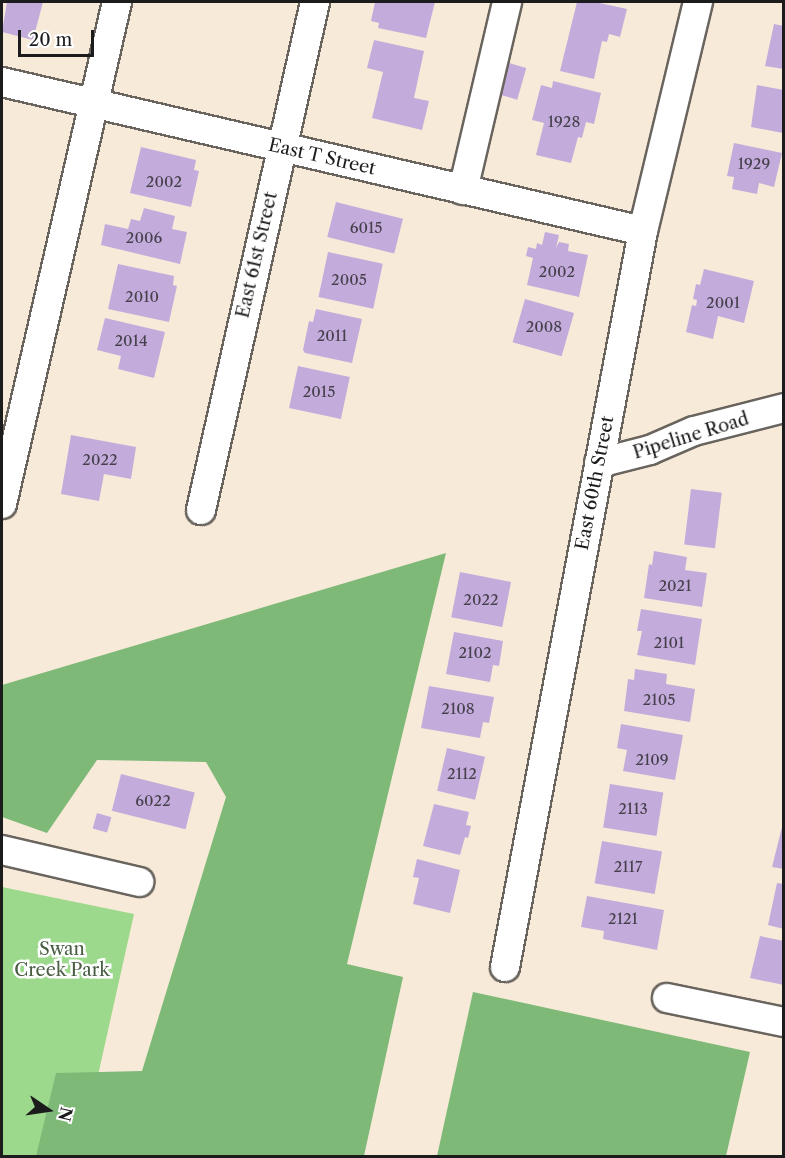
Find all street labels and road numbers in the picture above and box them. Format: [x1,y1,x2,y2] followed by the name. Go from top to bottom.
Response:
[266,134,378,180] street label: East T Street
[232,190,282,320] street label: East 61st Street
[630,408,752,464] street label: Pipeline Road
[571,414,619,552] street label: East 60th Street

